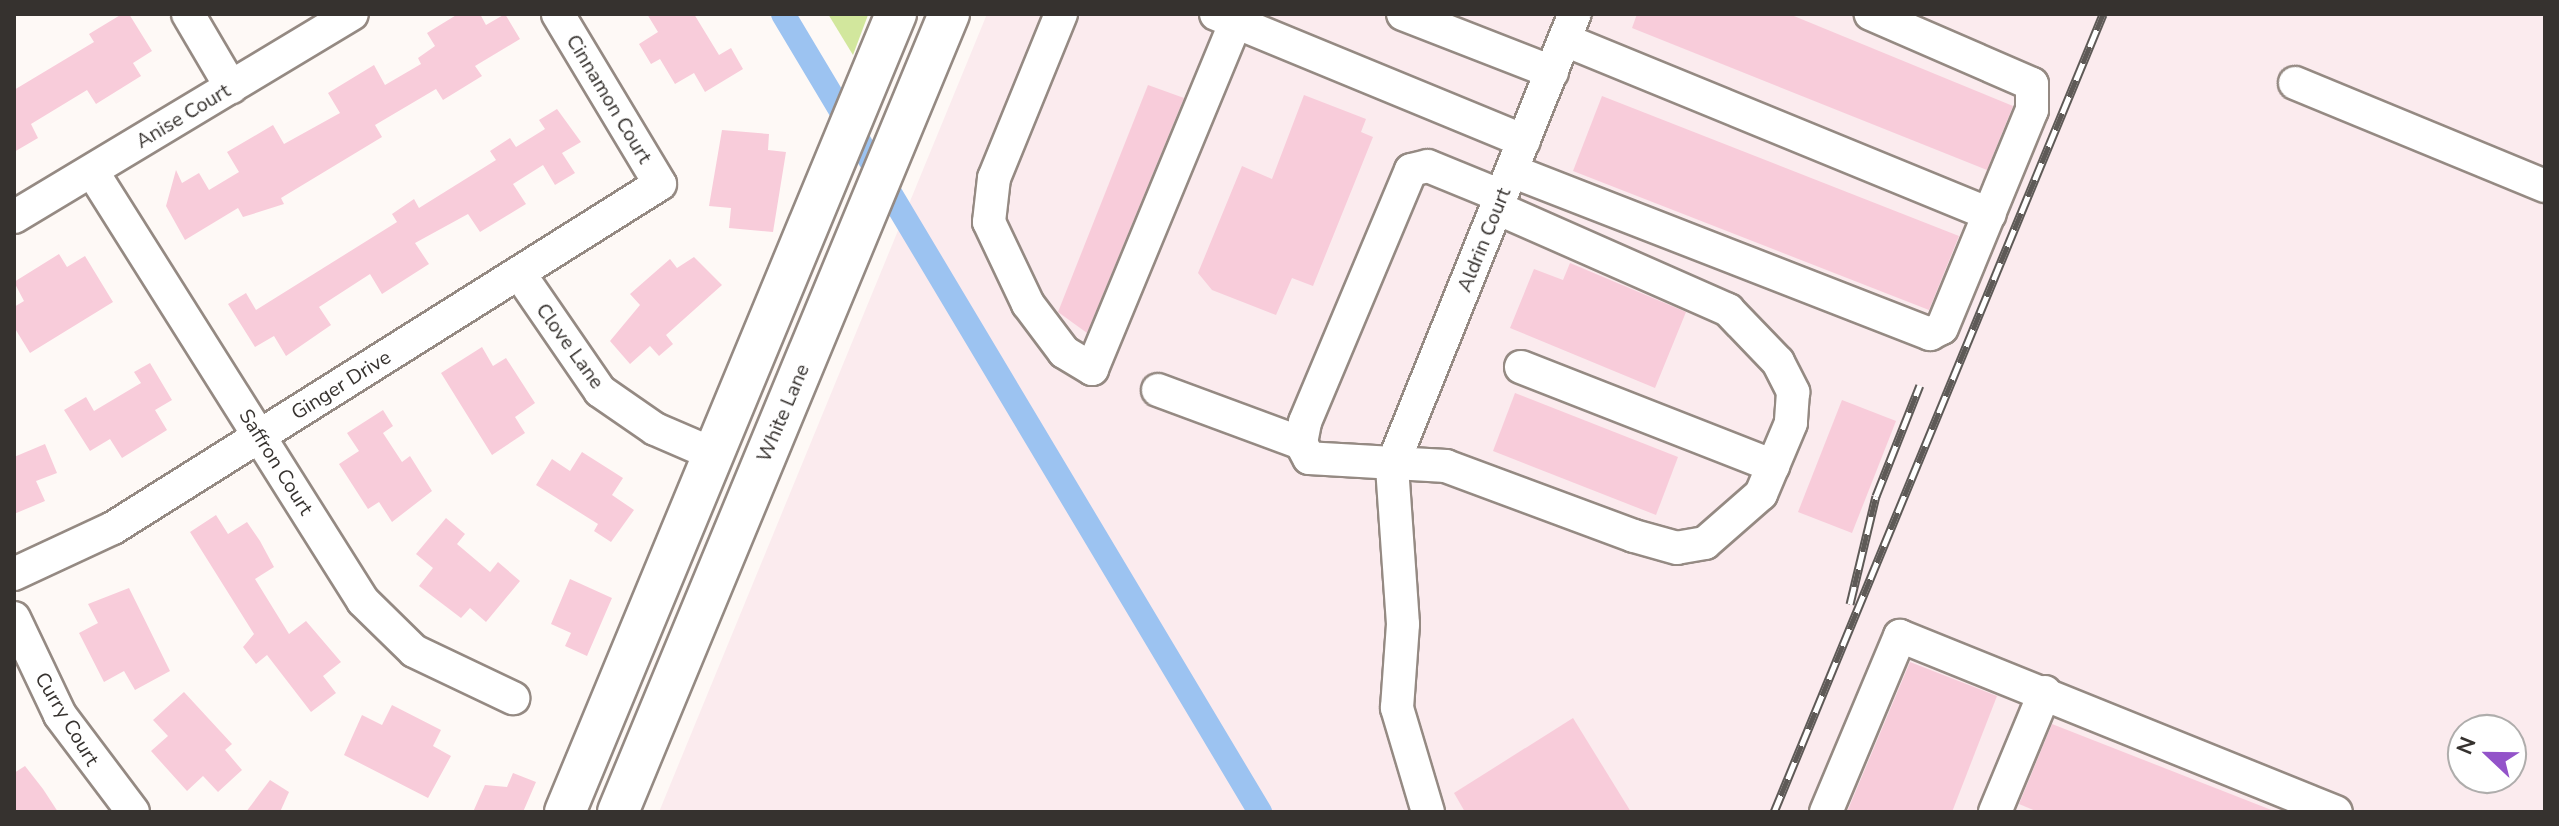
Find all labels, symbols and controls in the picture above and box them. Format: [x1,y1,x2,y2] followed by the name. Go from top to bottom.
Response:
[561,30,657,168] street label: Cinnamon Court
[131,78,235,154] street label: Anise Court
[1452,184,1516,296] street label: Aldrin Court
[531,299,609,393] street label: Clove Lane
[287,345,395,425] street label: Ginger Drive
[752,360,814,466] street label: White Lane
[234,405,318,519] street label: Saffron Court
[30,668,104,770] street label: Curry Court
[2447,714,2527,794] north arrow
[2450,733,2484,759] text: N

